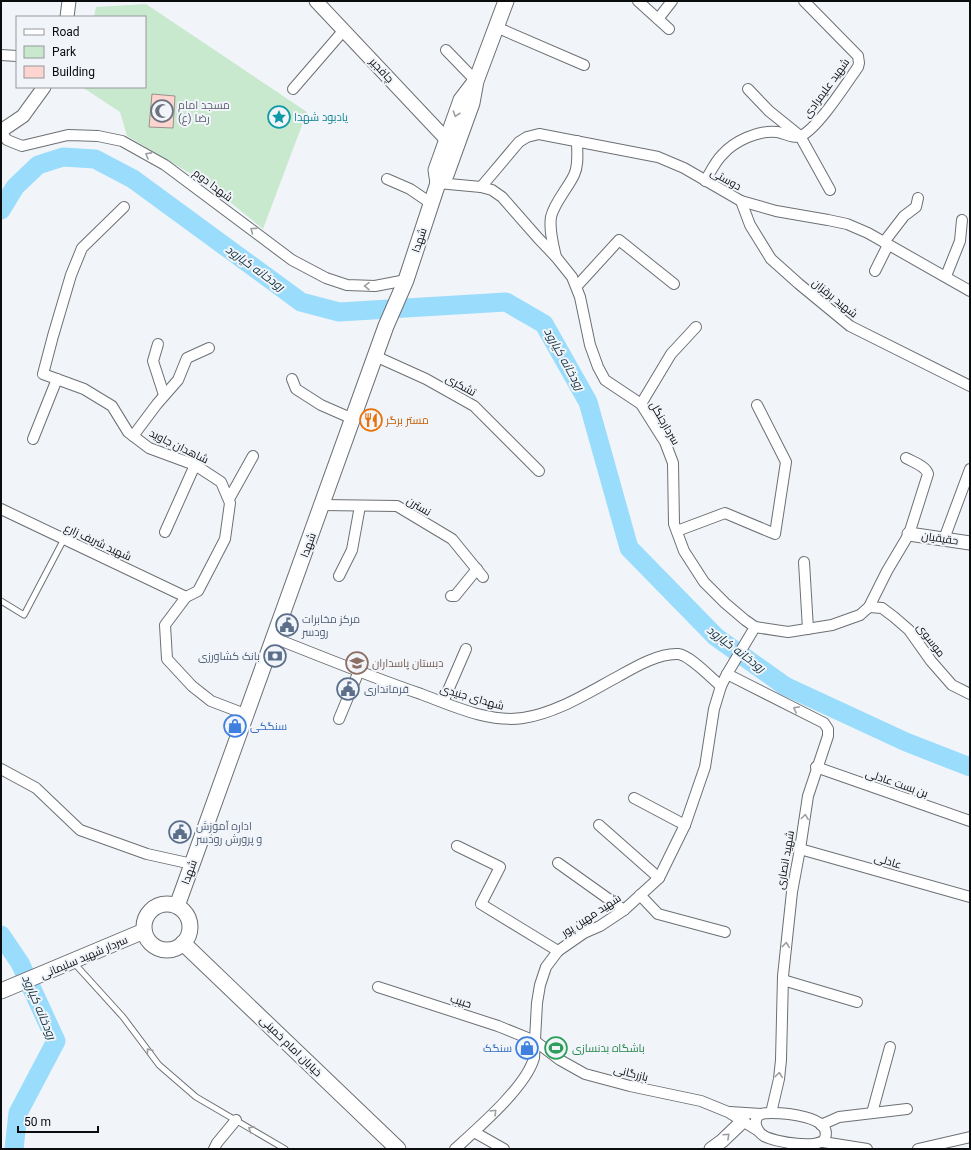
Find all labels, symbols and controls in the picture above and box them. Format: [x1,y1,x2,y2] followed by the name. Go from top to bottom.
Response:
[16,16,146,88] legend
[52,25,80,39] text: Road
[52,45,77,59] text: Park
[366,54,396,85] street label: چافجیر
[801,56,852,121] street label: شهید علیمرادی
[52,65,95,79] text: Building
[149,98,175,124] mosque icon: مسجد امام رضا (ع)
[178,99,230,126] place label: مسجد امام رضا (ع)
[266,104,292,130] place icon: یادبود شهدا
[294,111,348,124] place label: یادبود شهدا
[453,111,461,118] one-way arrow
[144,152,152,159] one-way arrow
[190,166,235,205] street label: شهدا دوم
[708,166,744,193] street label: دوستی
[409,226,430,254] street label: شهدا
[250,228,257,235] one-way arrow
[223,242,288,294] water label: رودخانه کیارود
[809,276,860,321] street label: شهید برقزان
[364,281,370,290] one-way arrow
[541,326,587,393] water label: رودخانه کیارود
[443,372,478,399] street label: تشکری
[647,399,682,447] street label: سردارجنگل
[358,407,384,433] restaurant icon: مستر برگر
[385,414,429,427] place label: مستر برگر
[147,427,210,466] street label: شاهدان جاوید
[404,494,433,519] street label: نسترن
[62,521,133,565] street label: شهید شریف زارع
[921,529,959,548] street label: حقیقیان
[298,531,319,559] street label: شهدا
[274,612,300,638] public building icon: مرکز مخابرات رودسر
[301,613,360,639] place label: مرکز مخابرات رودسر
[914,621,947,660] street label: موسوی
[704,623,768,676] water label: رودخانه کیارود
[262,643,288,669] bank icon: بانک کشاورزى
[198,650,260,663] place label: بانک کشاورزى
[344,650,370,676] school or university icon: دبستان پاسداران
[372,657,444,670] place label: دبستان پاسداران
[335,676,361,702] public building icon: فرماندارى
[438,682,505,713] street label: شهدای جنیدی
[364,683,409,696] place label: فرماندارى
[792,706,800,713] one-way arrow
[222,713,248,739] shop icon: سنگکى
[250,720,287,733] place label: سنگکى
[864,767,930,800] street label: بن بست عادلی
[800,813,809,820] one-way arrow
[167,819,193,845] public building icon: اداره آموزش و پرورش رودسر
[195,820,262,846] place label: اداره آموزش و پرورش رودسر
[774,830,797,891] street label: شهید انصاری
[873,851,903,872] street label: عادلی
[179,858,200,886] street label: شهدا
[558,891,623,940] street label: شهید مهین پور
[39,933,130,982] street label: سردار شهید سلیمانی
[782,942,791,948] one-way arrow
[19,973,59,1042] water label: رودخانه کیارود
[449,992,473,1011] street label: حبیب
[256,1013,324,1080] street label: خیابان امام خمینی
[514,1035,540,1061] shop icon: سنگک
[543,1035,569,1061] sports icon: باشگاه بدنسازى
[483,1042,512,1055] place label: سنگک
[572,1042,645,1055] place label: باشگاه بدنسازى
[146,1048,153,1055] one-way arrow
[612,1063,650,1084] street label: بازرگانی
[775,1072,784,1078] one-way arrow
[18,1108,98,1134] scale bar
[489,1109,496,1117] one-way arrow
[24,1115,51,1129] text: 50 m
[248,1126,255,1133] one-way arrow
[723,1134,730,1141] one-way arrow

